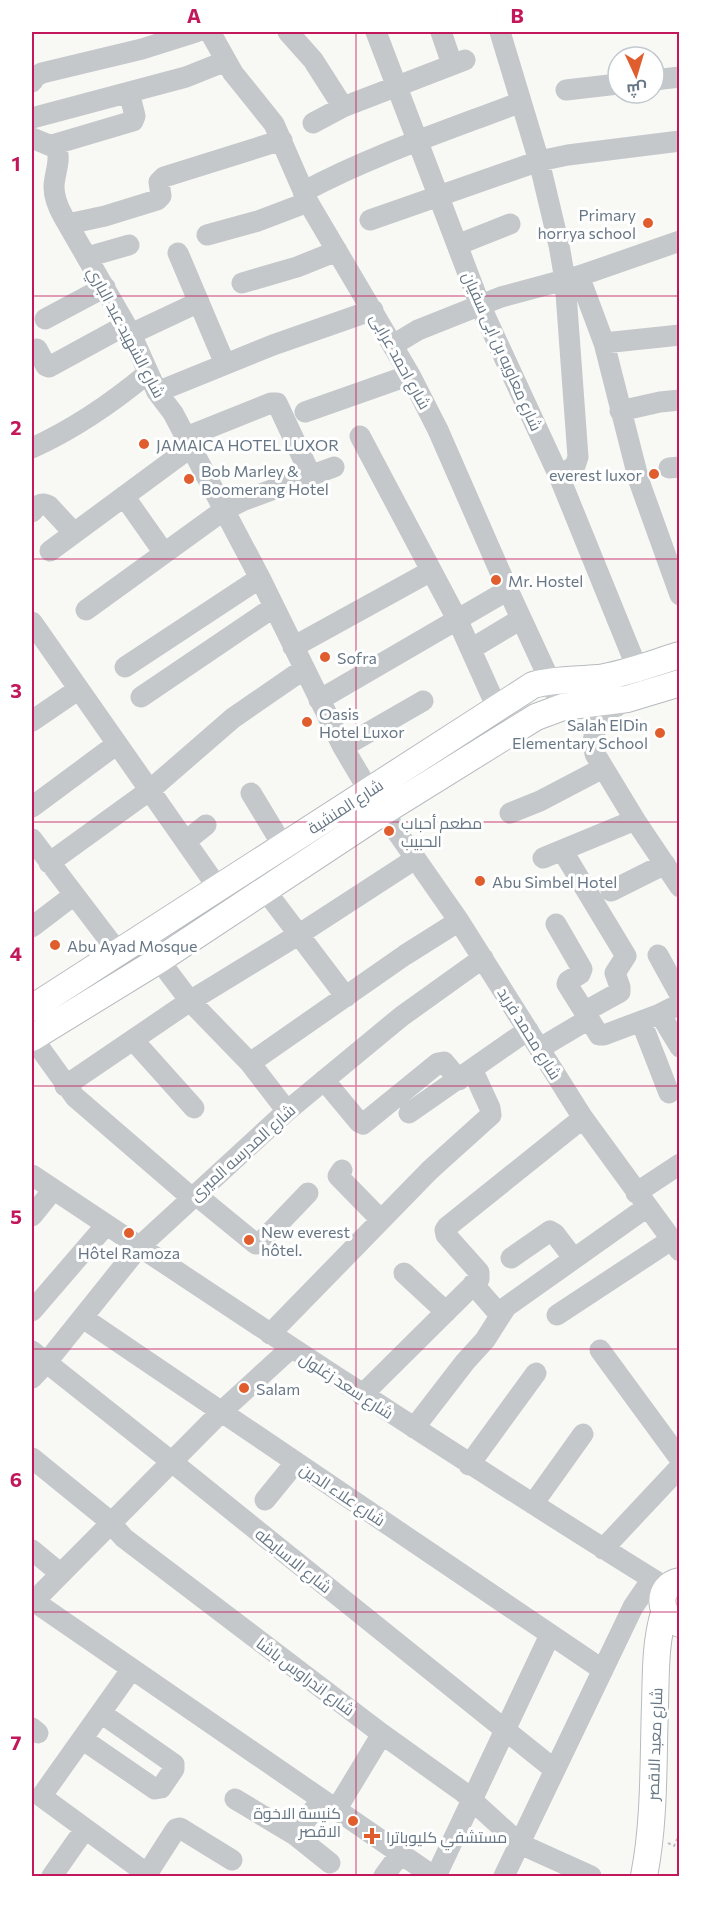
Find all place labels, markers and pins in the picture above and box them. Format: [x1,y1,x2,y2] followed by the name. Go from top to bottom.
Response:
[537,205,636,242] place label: Primary horrya school
[641,216,655,230] marker: Primary horrya school
[156,435,339,454] place label: JAMAICA HOTEL LUXOR
[137,437,151,451] marker: JAMAICA HOTEL LUXOR
[201,461,329,498] place label: Bob Marley & Boomerang Hotel
[549,465,643,484] place label: everest luxor
[647,467,661,481] marker: everest luxor
[182,472,196,486] marker: Bob Marley & Boomerang Hotel
[508,571,583,590] place label: Mr. Hostel
[489,573,503,587] marker: Mr. Hostel
[337,648,377,667] place label: Sofra
[318,650,332,664] marker: Sofra
[319,704,405,741] place label: Oasis Hotel Luxor
[300,715,314,729] marker: Oasis Hotel Luxor
[512,715,648,752] place label: Salah ElDin Elementary School
[653,726,667,740] marker: Salah ElDin Elementary School
[401,813,482,851] place label: مطعم أحباب الحبيب
[382,824,396,838] marker: مطعم أحباب الحبيب
[492,872,617,891] place label: Abu Simbel Hotel
[473,874,487,888] marker: Abu Simbel Hotel
[67,936,197,955] place label: Abu Ayad Mosque
[48,938,62,952] marker: Abu Ayad Mosque
[261,1222,351,1259] place label: New everest hôtel.
[122,1226,136,1240] marker: Hôtel Ramoza
[242,1233,256,1247] marker: New everest hôtel.
[78,1243,180,1262] place label: Hôtel Ramoza
[256,1379,300,1398] place label: Salam
[237,1381,251,1395] marker: Salam
[253,1803,341,1841] place label: كنيسة الاخوة الاقصر
[346,1814,360,1828] marker: كنيسة الاخوة الاقصر
[363,1827,381,1845] marker: مستشفي كليوباترا
[386,1827,507,1851] place label: مستشفي كليوباترا

